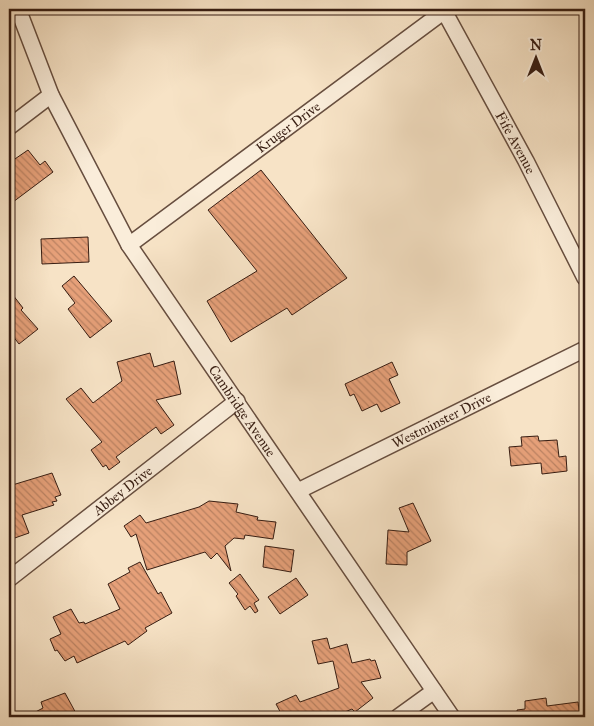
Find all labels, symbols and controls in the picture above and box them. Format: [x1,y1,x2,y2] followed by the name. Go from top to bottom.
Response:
[512,32,562,82] north arrow
[530,37,542,54] text: N
[253,98,324,157] street label: Kruger Drive
[492,108,539,177] street label: Fife Avenue
[205,362,279,460] street label: Cambridge Avenue
[389,389,494,452] street label: Westminster Drive
[89,462,156,520] street label: Abbey Drive

